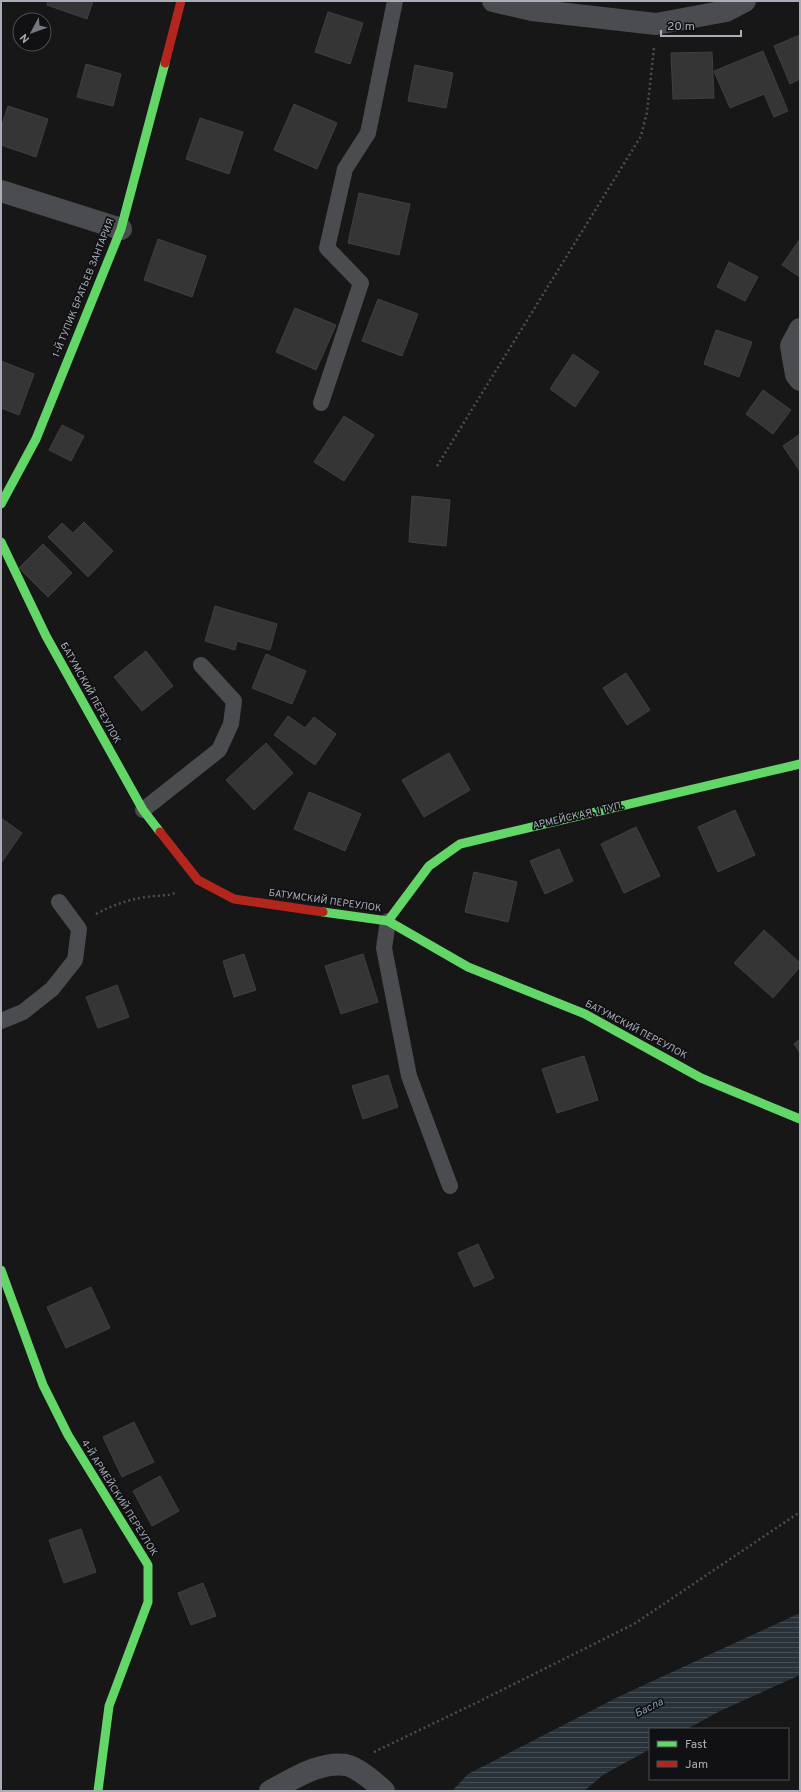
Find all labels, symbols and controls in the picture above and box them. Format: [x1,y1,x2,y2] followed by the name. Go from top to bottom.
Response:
[12,12,52,52] north arrow
[661,12,741,38] scale bar
[667,19,695,35] text: 20 m
[17,30,33,45] text: N
[50,217,118,359] street label: 1-Й ТУПИК БРАТЬЕВ ЗАНТАРИЯ
[57,640,123,746] street label: БАТУМСКИЙ ПЕРЕУЛОК
[531,799,625,833] street label: АРМЕЙСКАЯ, 1 ТУП.
[268,887,383,915] street label: БАТУМСКИЙ ПЕРЕУЛОК
[583,998,690,1063] street label: БАТУМСКИЙ ПЕРЕУЛОК
[78,1437,160,1559] street label: 4-Й АРМЕЙСКИЙ ПЕРЕУЛОК
[632,1695,666,1721] water label: Басла
[649,1728,789,1780] legend
[685,1737,707,1753] text: Fast
[685,1757,708,1773] text: Jam

